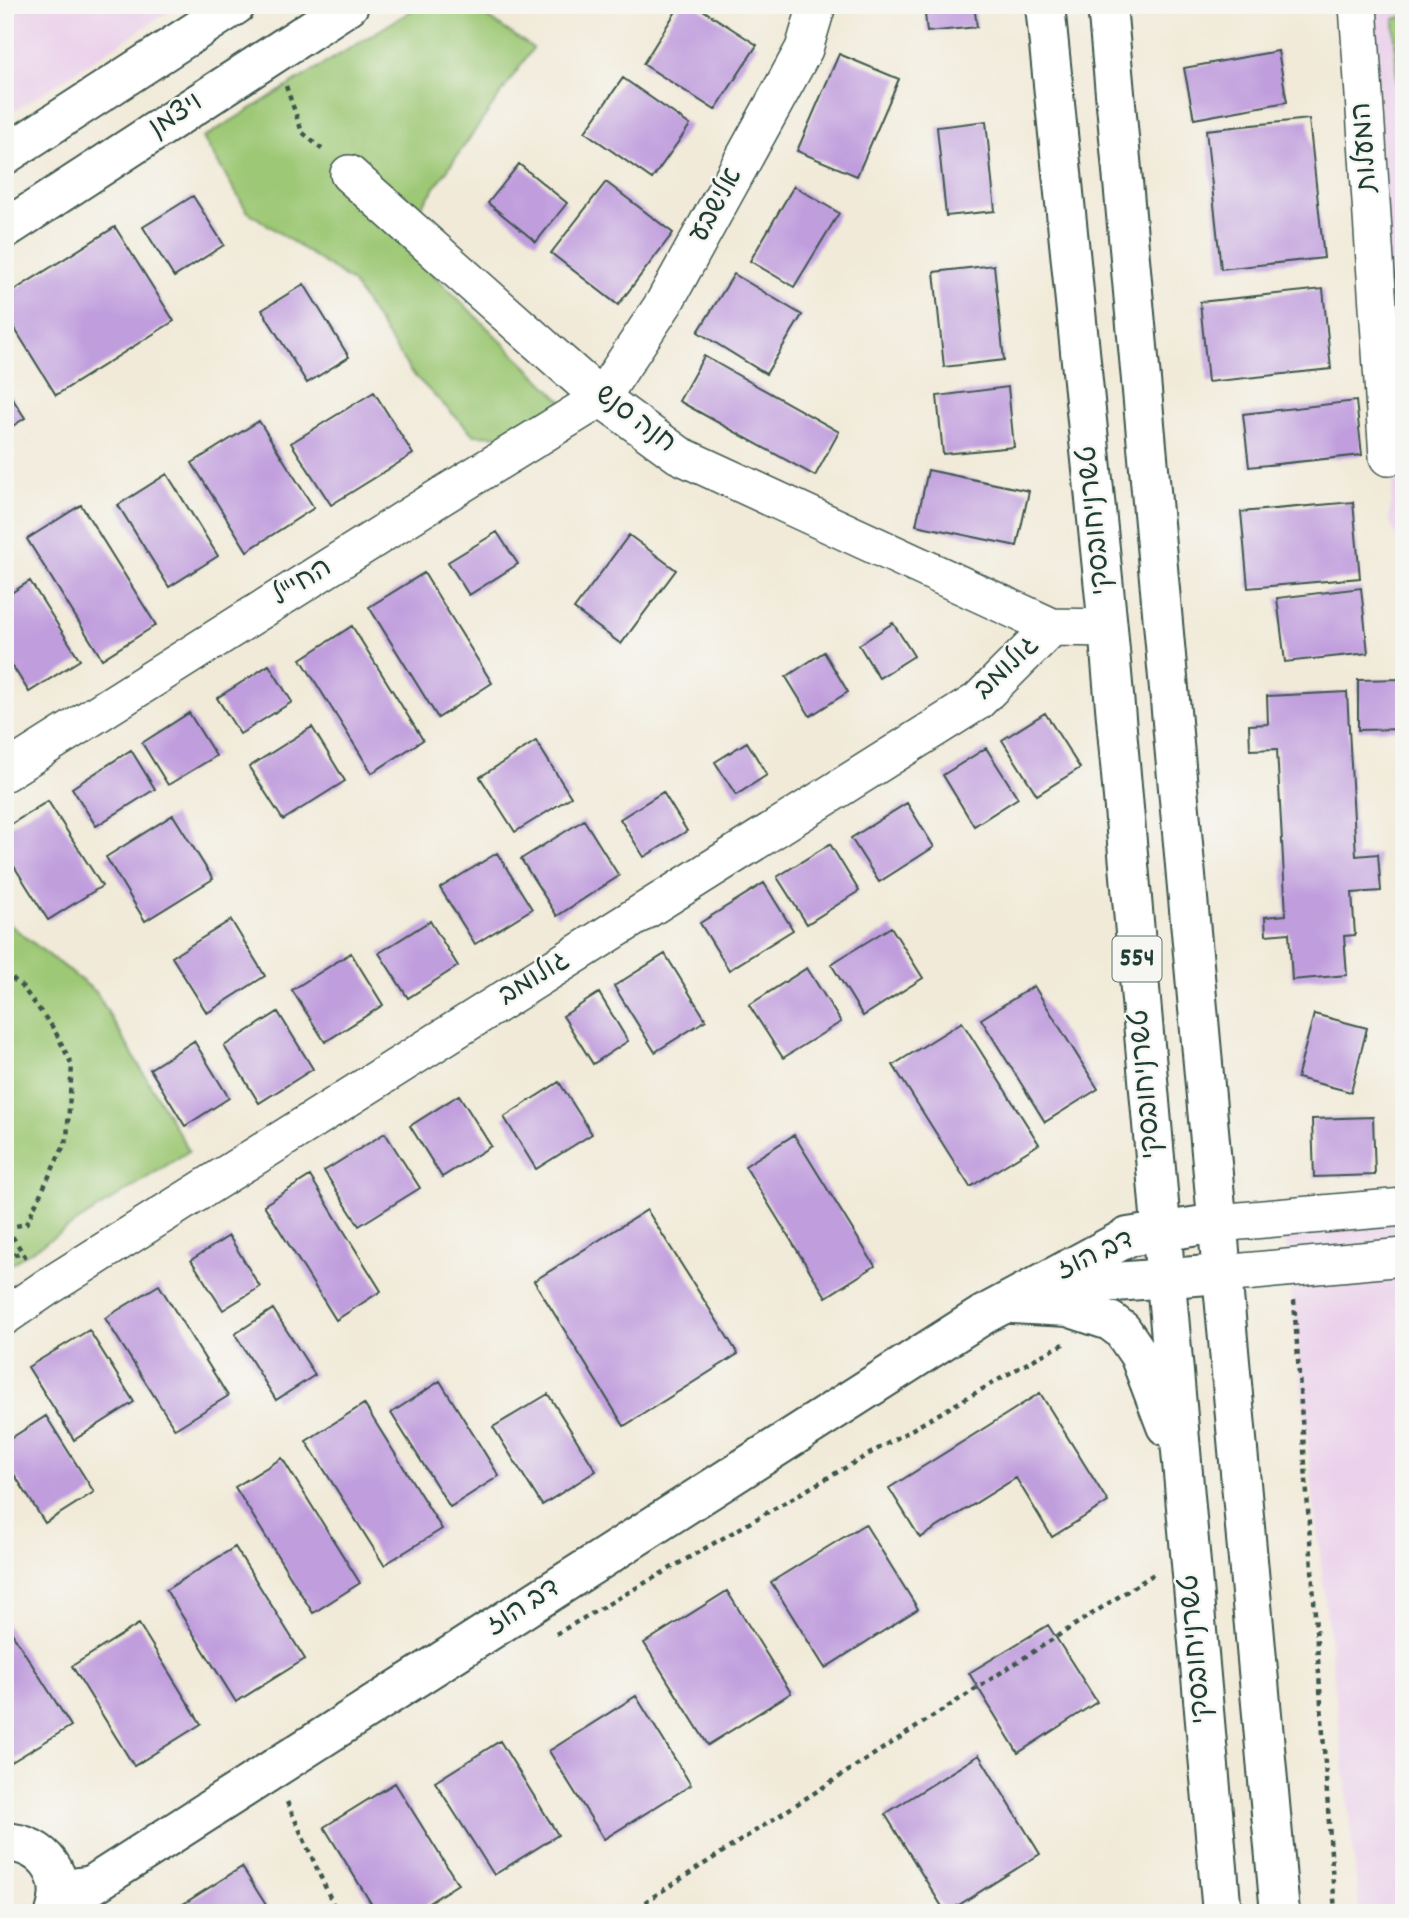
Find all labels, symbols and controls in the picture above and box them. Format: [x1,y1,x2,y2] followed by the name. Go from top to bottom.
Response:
[142,85,212,149] street label: ויצמן
[1344,101,1390,195] street label: המעלות
[681,161,755,251] street label: אלישבע
[585,377,683,465] street label: חנה סנש
[1069,443,1125,597] street label: טשרניחובסקי
[265,550,341,618] street label: החי"ל
[966,628,1050,710] street label: גולומב
[1112,936,1162,982] road number: 554
[492,943,578,1017] street label: גולומב
[1122,1007,1174,1161] street label: טשרניחובסקי
[1051,1222,1141,1292] street label: דב הוז
[479,1570,569,1648] street label: דב הוז
[1172,1572,1224,1726] street label: טשרניחובסקי

